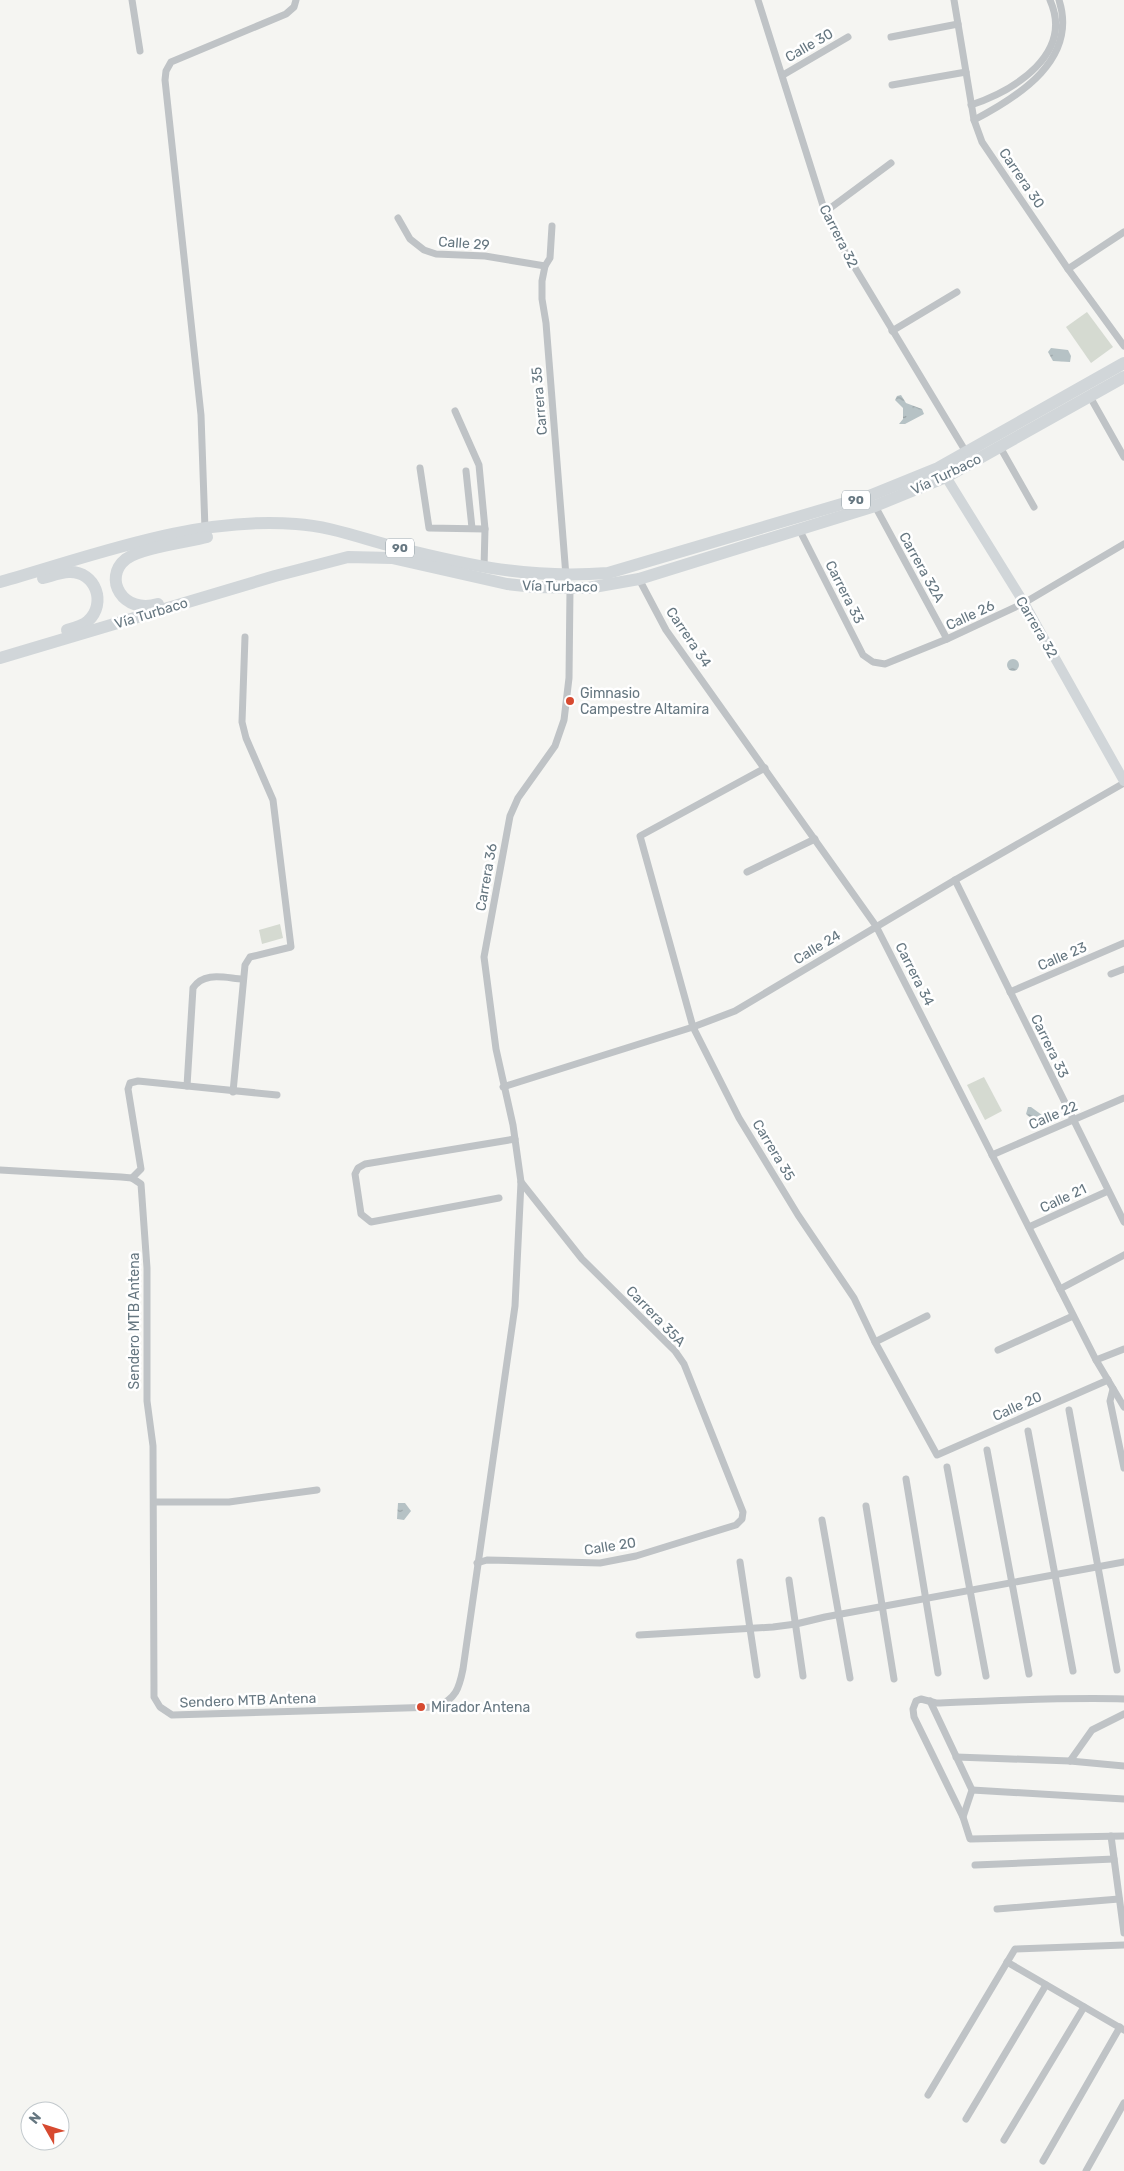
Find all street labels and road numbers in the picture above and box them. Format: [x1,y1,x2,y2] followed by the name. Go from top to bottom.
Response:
[782,25,836,66] street label: Calle 30
[995,145,1048,212] street label: Carrera 30
[815,202,862,271] street label: Carrera 32
[438,233,490,254] street label: Calle 29
[528,366,551,436] street label: Carrera 35
[908,450,984,499] street label: Vía Turbaco
[842,490,870,510] road number: 90
[895,529,948,606] street label: Carrera 32A
[386,538,414,558] road number: 90
[821,558,868,627] street label: Carrera 33
[522,577,598,596] street label: Vía Turbaco
[1012,593,1061,661] street label: Carrera 32
[112,594,190,633] street label: Vía Turbaco
[943,597,997,634] street label: Calle 26
[662,604,715,671] street label: Carrera 34
[472,842,501,912] street label: Carrera 36
[791,927,844,968] street label: Calle 24
[1035,939,1089,974] street label: Calle 23
[891,940,938,1009] street label: Carrera 34
[1027,1012,1072,1081] street label: Carrera 33
[1026,1098,1080,1133] street label: Calle 22
[749,1117,798,1184] street label: Carrera 35
[1037,1180,1089,1217] street label: Calle 21
[126,1253,143,1389] street label: Sendero MTB Antena
[622,1282,689,1351] street label: Carrera 35A
[990,1388,1045,1425] street label: Calle 20
[583,1534,637,1559] street label: Calle 20
[179,1690,317,1711] street label: Sendero MTB Antena

